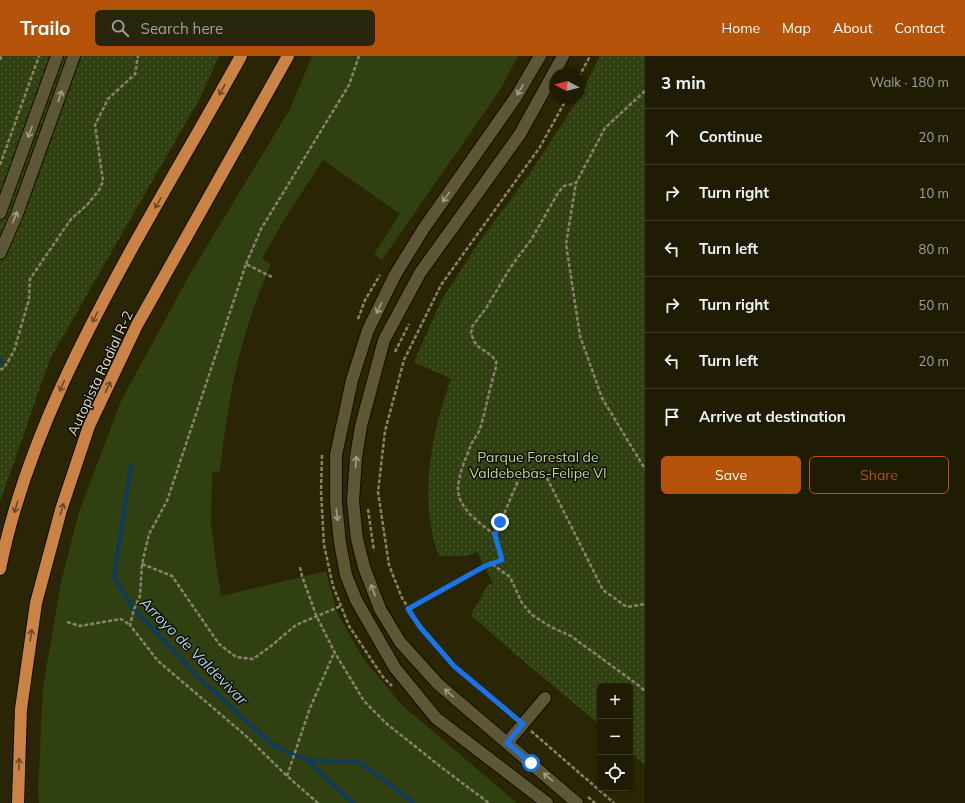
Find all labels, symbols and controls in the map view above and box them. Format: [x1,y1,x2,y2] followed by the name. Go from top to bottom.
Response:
[95,10,375,46] search box
[20,16,71,40] text: Trailo
[109,17,131,39] icon: search
[141,19,223,38] text: Search here
[721,19,760,37] text: Home
[782,19,811,37] text: Map
[833,19,873,37] text: About
[895,19,945,37] text: Contact
[549,68,585,104] north arrow
[661,72,706,93] text: 3 min
[870,74,949,90] text: Walk · 180 m
[218,84,226,96] one-way arrow
[515,84,523,96] one-way arrow
[57,90,65,102] one-way arrow
[26,126,34,138] one-way arrow
[661,126,683,148] icon: ahead
[699,127,762,146] text: Continue
[919,129,949,145] text: 20 m
[661,182,683,204] icon: right
[699,183,769,202] text: Turn right
[919,185,949,201] text: 10 m
[442,191,450,202] one-way arrow
[153,197,161,209] one-way arrow
[12,212,20,224] one-way arrow
[661,238,683,260] icon: left
[699,239,758,258] text: Turn left
[919,241,949,257] text: 80 m
[661,294,683,316] icon: right
[699,295,769,314] text: Turn right
[919,297,949,313] text: 50 m
[375,302,382,314] one-way arrow
[63,308,137,438] street label: Autopista Radial R-2
[90,310,98,322] one-way arrow
[661,350,683,372] icon: left
[699,351,758,370] text: Turn left
[919,353,949,369] text: 20 m
[58,379,65,391] one-way arrow
[105,382,112,394] one-way arrow
[661,406,683,428] icon: arrive
[699,407,846,426] text: Arrive at destination
[469,448,607,482] park label: Parque Forestal de Valdebebas-Felipe VI
[352,456,359,469] one-way arrow
[661,456,801,494] button: Save
[809,456,949,494] button: Share
[12,500,19,513] one-way arrow
[59,502,66,515] one-way arrow
[333,508,341,521] one-way arrow
[491,513,509,531] route end
[368,584,376,596] one-way arrow
[135,592,252,709] water label: Arroyo de Valdevivar
[27,629,35,642] one-way arrow
[597,683,633,791] map controls
[597,683,633,719] button: +
[443,689,454,698] one-way arrow
[597,719,633,755] button: −
[522,754,540,772] route start
[597,755,633,791] button: locate
[15,758,23,771] one-way arrow
[543,773,553,782] one-way arrow

